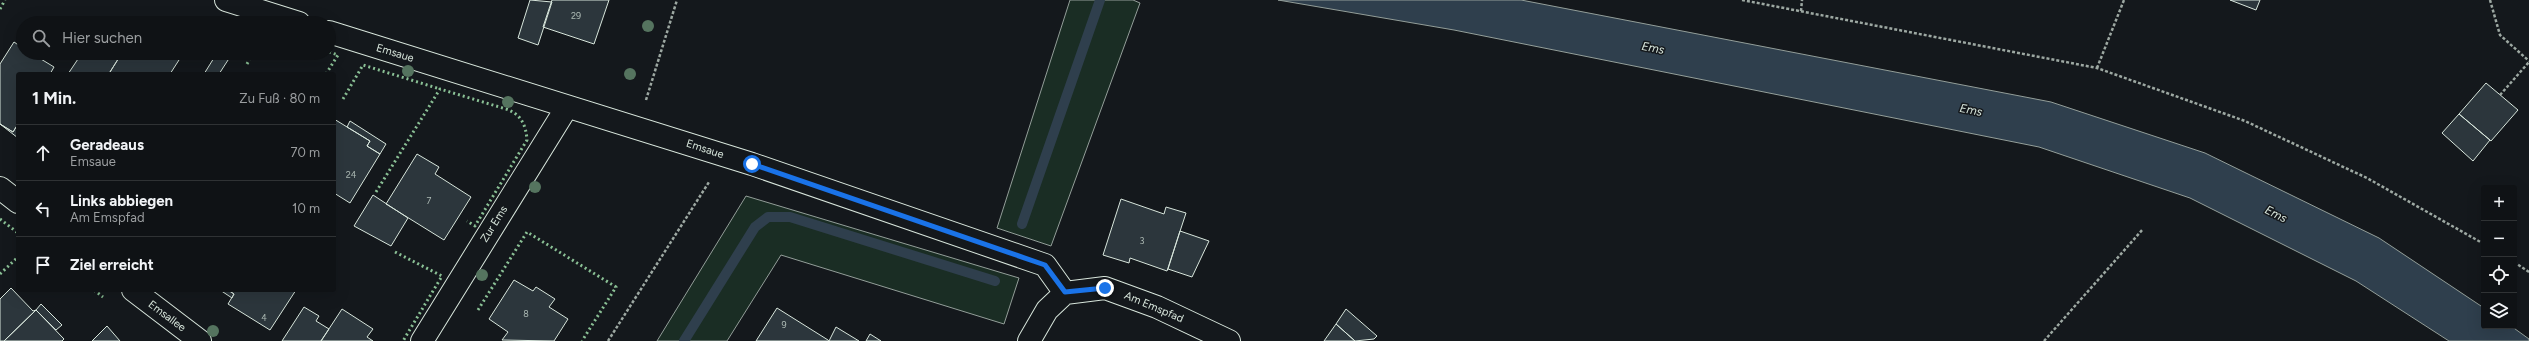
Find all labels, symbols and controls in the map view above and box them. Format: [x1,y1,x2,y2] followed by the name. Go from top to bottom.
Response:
[571,10,581,21] house number: 29
[16,16,336,60] search box
[30,27,52,49] icon: search
[62,29,142,47] text: Hier suchen
[1640,39,1666,57] water label: Ems
[375,41,415,65] street label: Emsaue
[32,88,76,108] text: 1 Min.
[239,91,320,106] text: Zu Fuß · 80 m
[1958,101,1984,119] water label: Ems
[70,136,144,154] text: Geradeaus
[685,137,725,161] street label: Emsaue
[32,142,54,164] icon: ahead
[290,145,320,160] text: 70 m
[70,154,116,169] text: Emsaue
[743,155,761,173] route start
[346,169,357,180] house number: 24
[2481,185,2517,329] map controls
[2481,185,2517,221] button: +
[70,192,173,210] text: Links abbiegen
[427,195,432,206] house number: 7
[32,198,54,220] icon: left
[292,201,320,216] text: 10 m
[478,203,510,245] street label: Zur Ems
[2263,203,2290,225] water label: Ems
[70,210,145,225] text: Am Emspfad
[2481,221,2517,257] button: −
[1140,235,1145,246] house number: 3
[32,254,54,276] icon: arrive
[70,256,154,274] text: Ziel erreicht
[2481,257,2517,293] button: locate
[1096,279,1114,297] route end
[1122,289,1186,325] street label: Am Emspfad
[2481,293,2517,329] button: layers
[146,298,188,334] street label: Emsallee
[523,308,529,319] house number: 8
[261,312,267,323] house number: 4
[781,319,787,330] house number: 9

